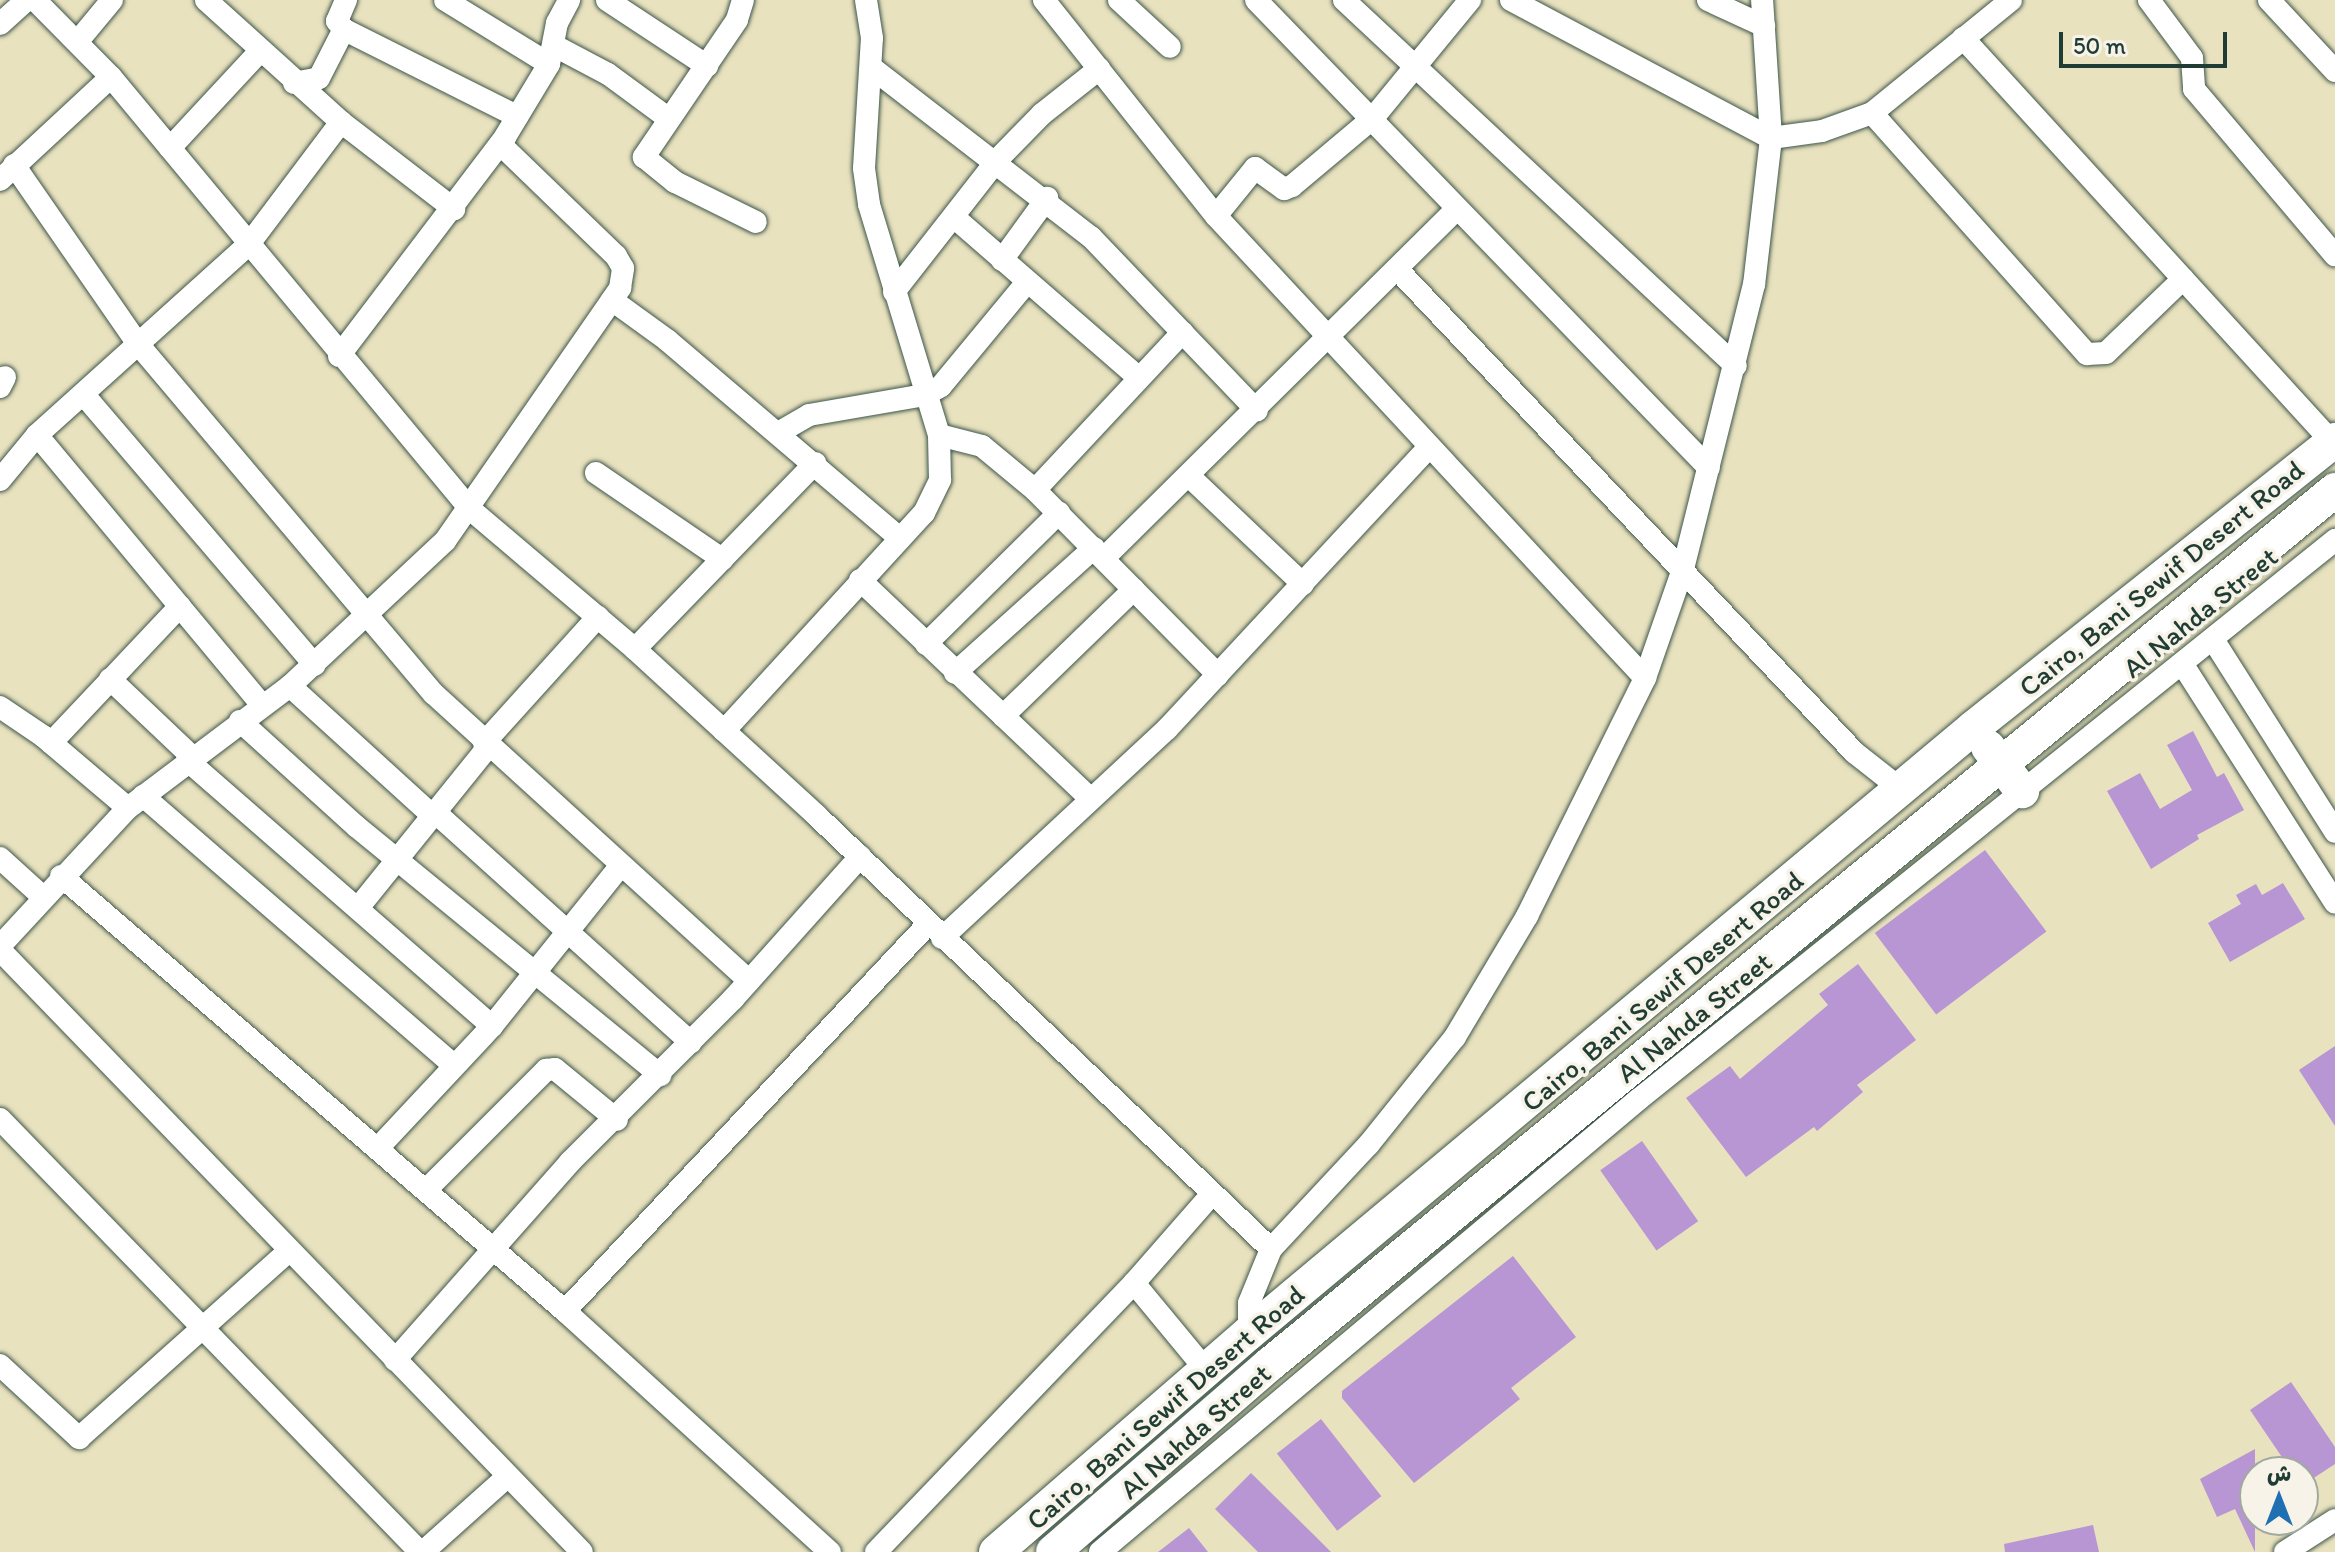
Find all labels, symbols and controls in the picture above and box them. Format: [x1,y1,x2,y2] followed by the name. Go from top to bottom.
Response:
[2063,16,2231,66] scale bar
[2073,31,2126,60] text: 50 m
[2012,452,2310,704] street label: Cairo, Bani Sewif Desert Road
[2116,539,2284,685] street label: Al Nahda Street
[1514,863,1810,1119] street label: Cairo, Bani Sewif Desert Road
[1610,944,1778,1090] street label: Al Nahda Street
[1019,1277,1311,1537] street label: Cairo, Bani Sewif Desert Road
[1112,1356,1278,1506] street label: Al Nahda Street
[2239,1456,2319,1536] north arrow
[2267,1460,2291,1487] text: ش

